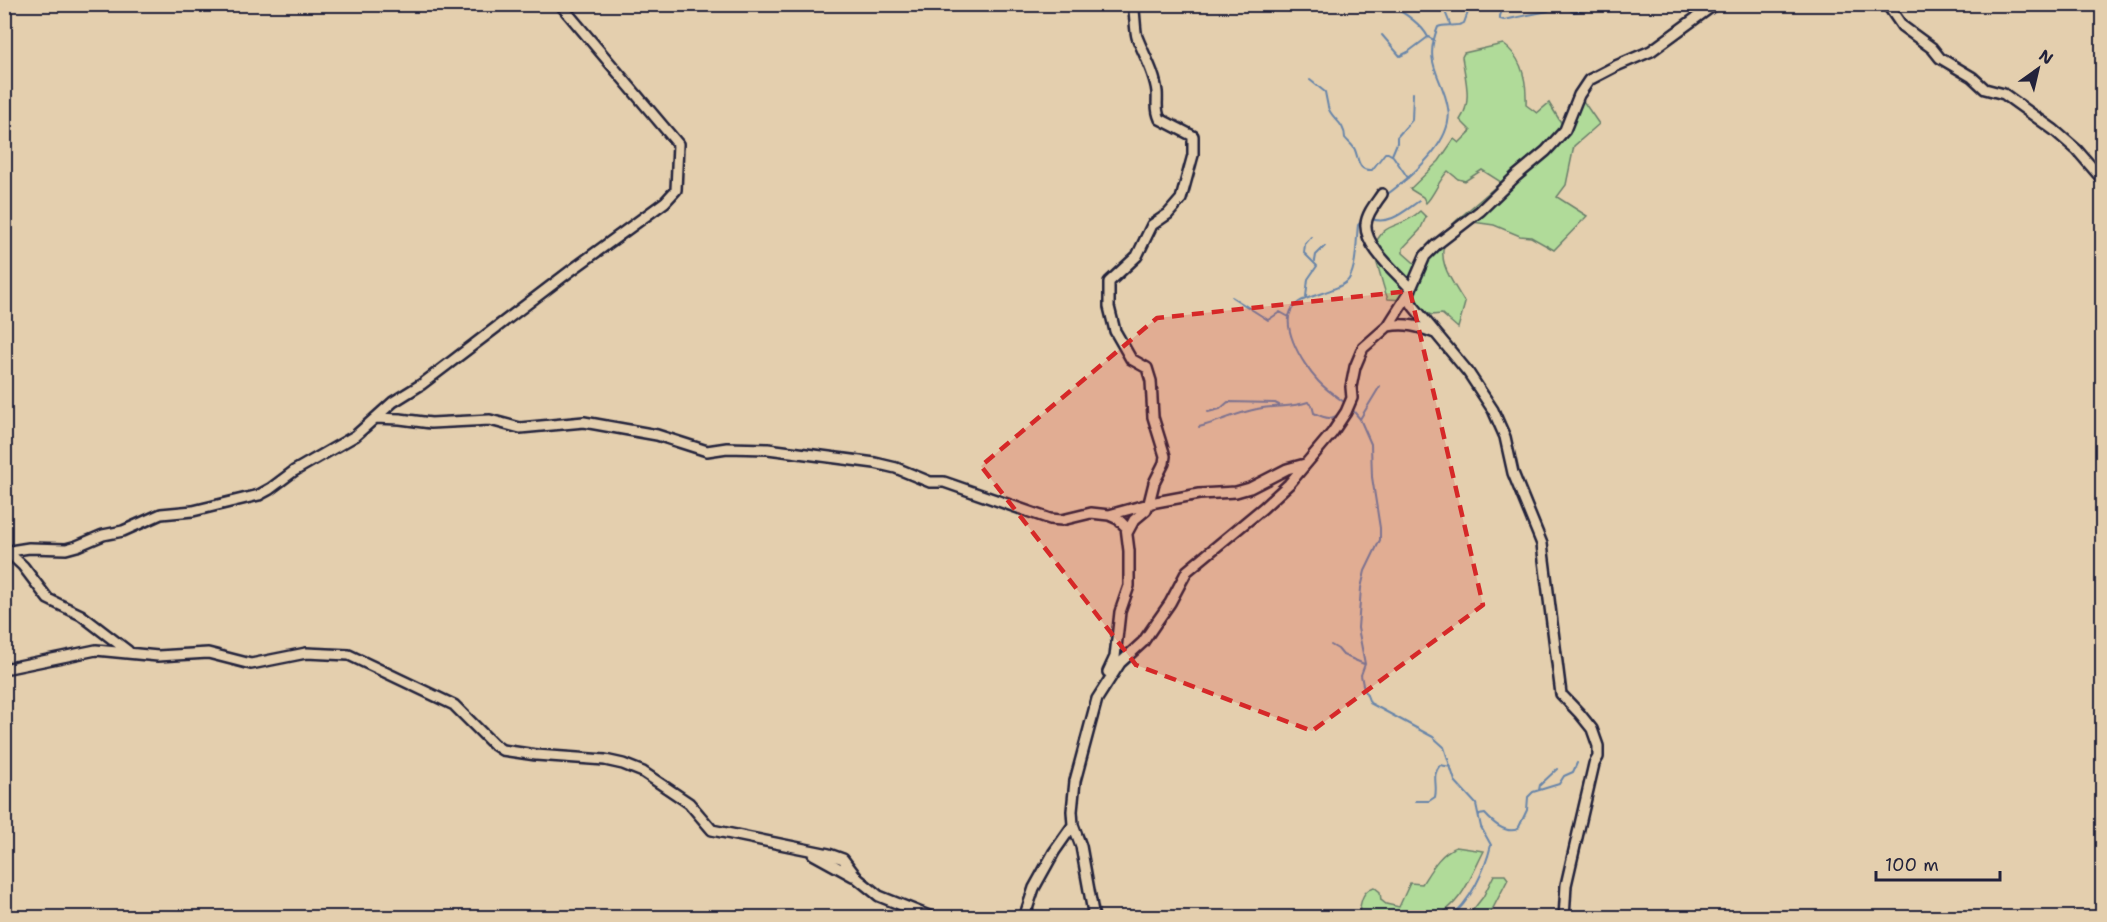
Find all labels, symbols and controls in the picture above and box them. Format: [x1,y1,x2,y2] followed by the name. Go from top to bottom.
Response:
[2008,39,2068,99] north arrow
[2035,45,2057,69] text: N
[1876,844,2000,882] scale bar
[1885,853,1939,877] text: 100 m

